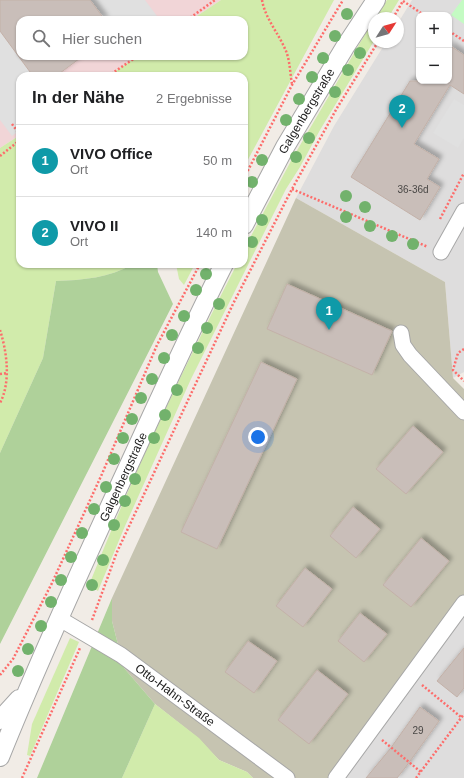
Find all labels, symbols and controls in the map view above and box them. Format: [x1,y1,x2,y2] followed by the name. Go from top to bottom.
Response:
[368,12,404,48] north arrow
[416,12,452,84] map controls
[416,12,452,48] button: +
[16,16,248,60] search box
[30,27,52,49] icon: search
[62,30,142,47] text: Hier suchen
[416,48,452,84] button: −
[276,66,338,156] street label: Galgenbergstraße
[32,88,125,107] text: In der Nähe
[156,91,232,106] text: 2 Ergebnisse
[389,95,415,128] pin: 2
[70,145,153,162] text: VIVO Office
[41,153,49,168] text: 1
[203,153,232,168] text: 50 m
[70,162,88,177] text: Ort
[397,184,429,195] house number: 36-36d
[70,217,118,234] text: VIVO II
[41,225,49,240] text: 2
[196,225,232,240] text: 140 m
[70,234,88,249] text: Ort
[316,297,342,330] pin: 1
[248,427,268,447] your location
[97,430,150,524] street label: Galgenbergstraße
[132,661,218,729] street label: Otto-Hahn-Straße
[412,725,424,736] house number: 29

